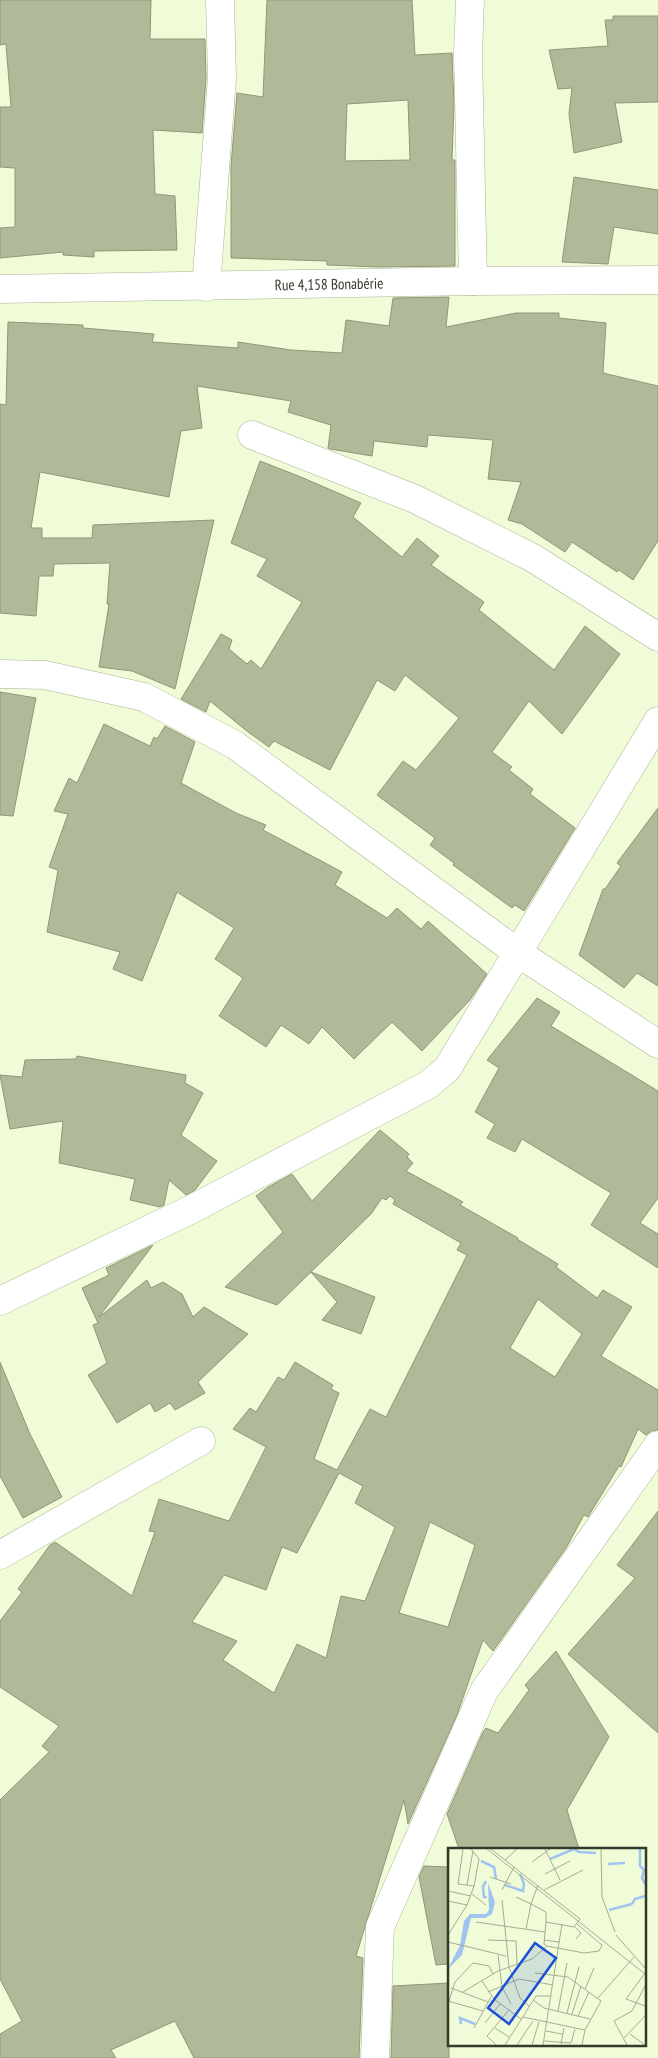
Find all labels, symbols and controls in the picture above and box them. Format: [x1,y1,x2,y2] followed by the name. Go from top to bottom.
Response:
[274,273,383,294] street label: Rue 4,158 Bonabérie
[448,1848,646,2046] inset map

